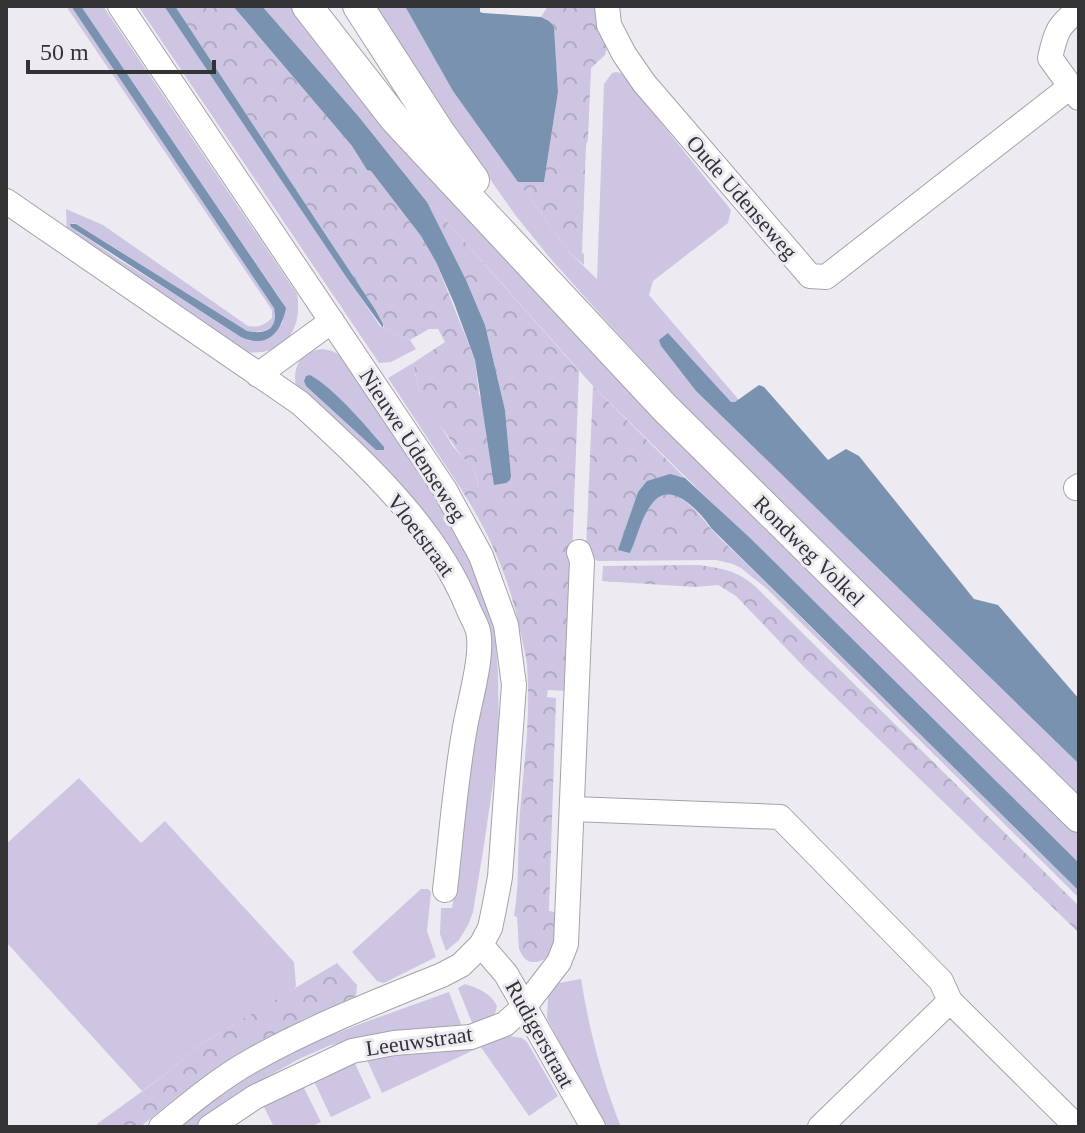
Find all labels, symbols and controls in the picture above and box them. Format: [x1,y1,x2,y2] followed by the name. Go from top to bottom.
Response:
[28,24,214,74] scale bar
[40,39,89,65] text: 50 m
[681,130,803,264] street label: Oude Udenseweg
[354,364,472,526] street label: Nieuwe Udenseweg
[382,489,460,581] street label: Vloetstraat
[748,490,870,612] street label: Rondweg Volkel
[500,976,580,1092] street label: Rudigerstraat
[364,1021,474,1061] street label: Leeuwstraat

